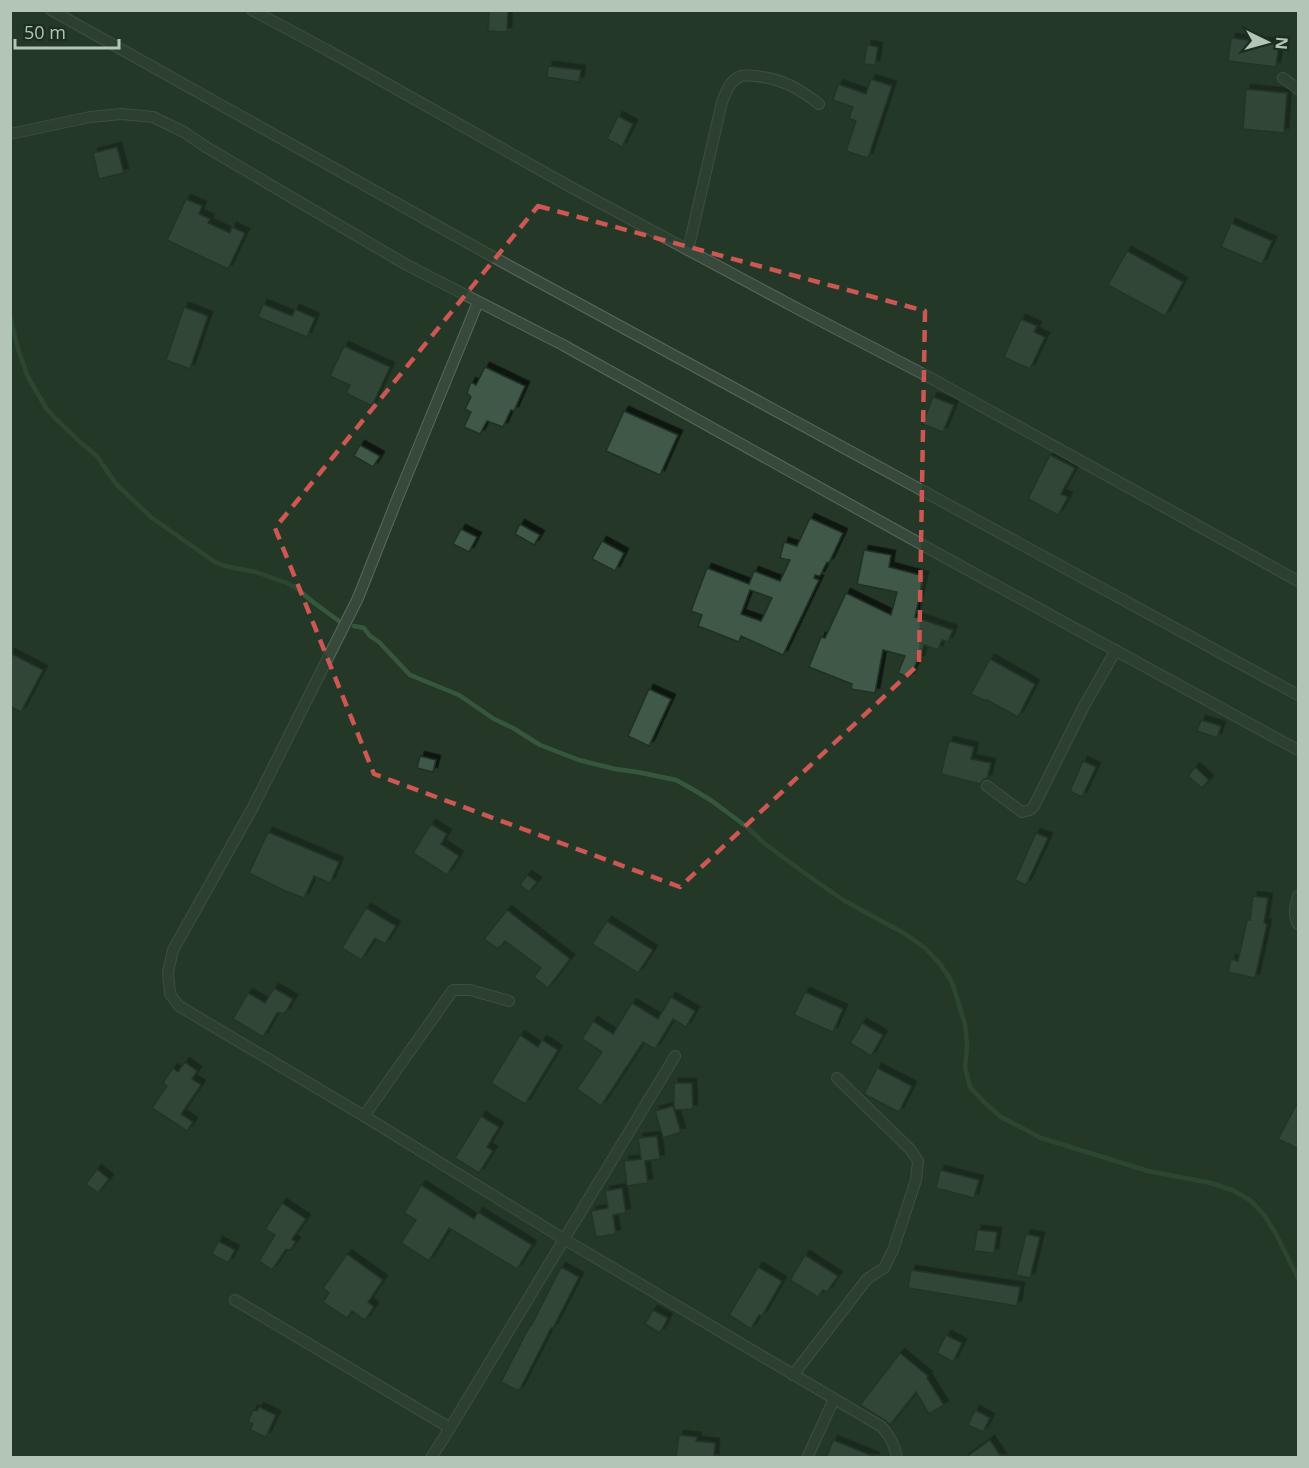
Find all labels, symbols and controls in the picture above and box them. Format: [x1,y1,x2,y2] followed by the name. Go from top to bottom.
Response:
[15,12,118,50] scale bar
[1237,12,1297,72] north arrow
[24,20,66,44] text: 50 m
[1270,36,1293,51] text: N

